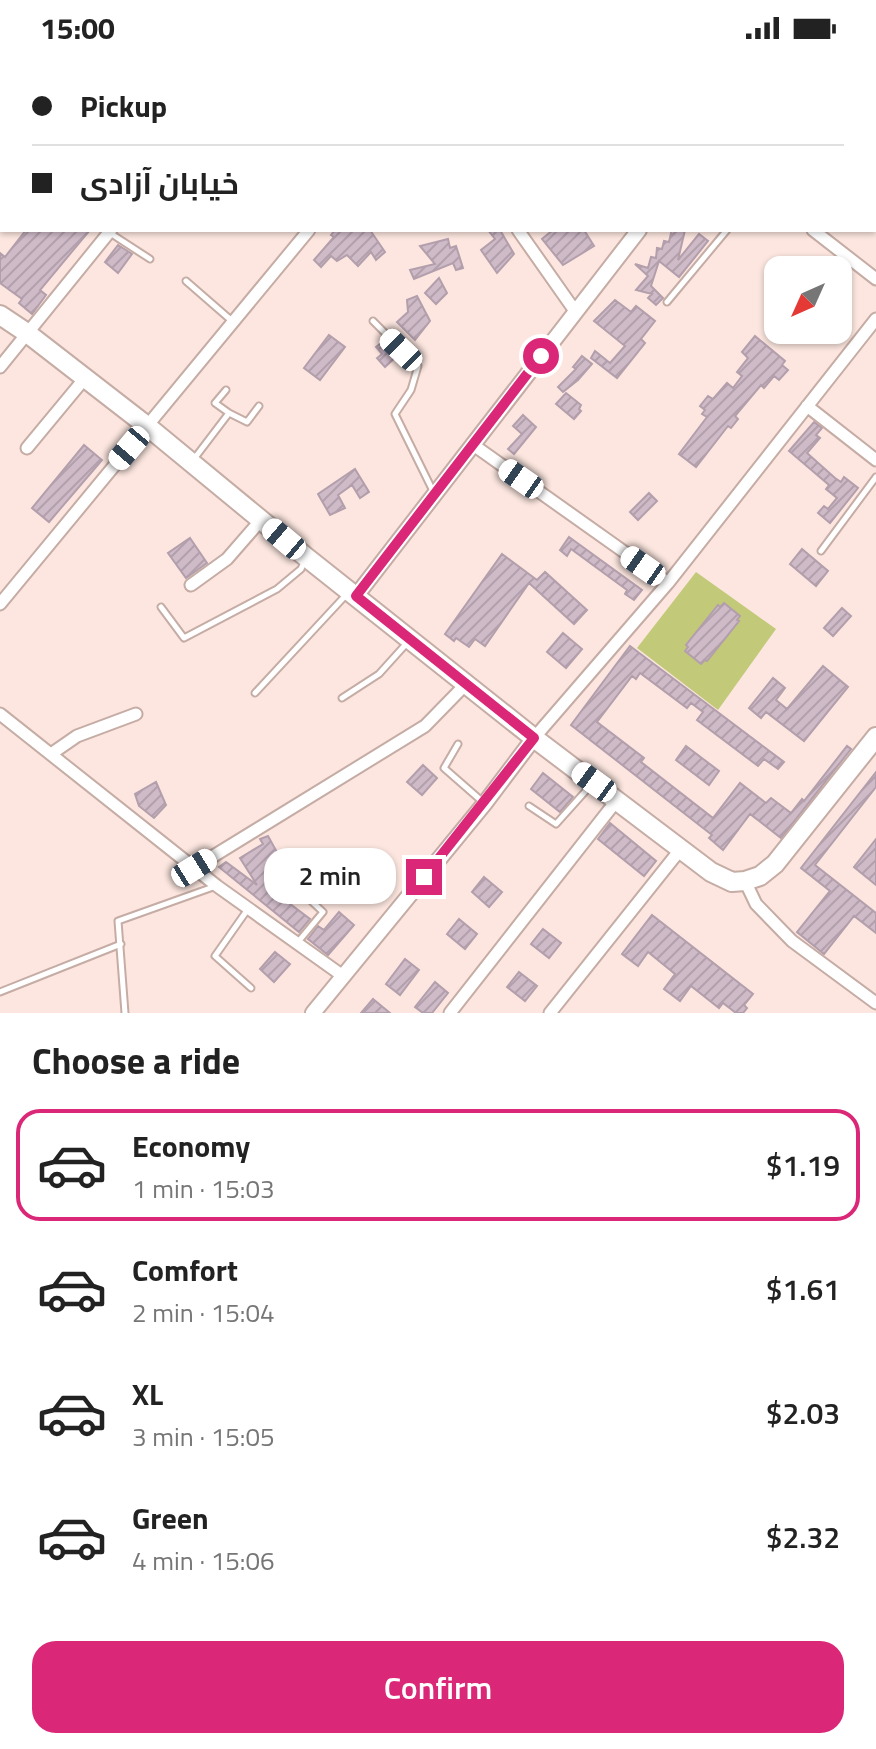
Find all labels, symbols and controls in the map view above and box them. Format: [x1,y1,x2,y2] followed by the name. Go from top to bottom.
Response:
[40,5,115,51] text: 15:00
[80,83,167,129] text: Pickup
[80,160,239,206] text: خیابان آزادی
[764,256,852,344] north arrow
[764,256,852,344] map controls
[375,325,427,375] car
[523,338,559,374] route start
[104,422,154,474] car
[494,455,548,503] car
[258,514,310,564] car
[616,542,670,590] car
[568,758,620,806] car
[167,845,221,891] car
[264,849,396,905] callout: 2 min
[299,856,361,895] text: 2 min
[406,859,442,895] route end
[32,1033,240,1088] text: Choose a ride
[132,1123,250,1169] text: Economy
[36,1129,108,1201] icon: car
[766,1142,840,1188] text: $1.19
[132,1169,275,1208] text: 1 min · 15:03
[132,1247,238,1293] text: Comfort
[36,1253,108,1325] icon: car
[766,1266,840,1312] text: $1.61
[132,1293,275,1332] text: 2 min · 15:04
[132,1371,163,1417] text: XL
[36,1377,108,1449] icon: car
[766,1390,840,1436] text: $2.03
[132,1417,275,1456] text: 3 min · 15:05
[132,1495,209,1541] text: Green
[36,1501,108,1573] icon: car
[766,1514,840,1560] text: $2.32
[132,1541,275,1580] text: 4 min · 15:06
[32,1641,844,1733] button: Confirm

